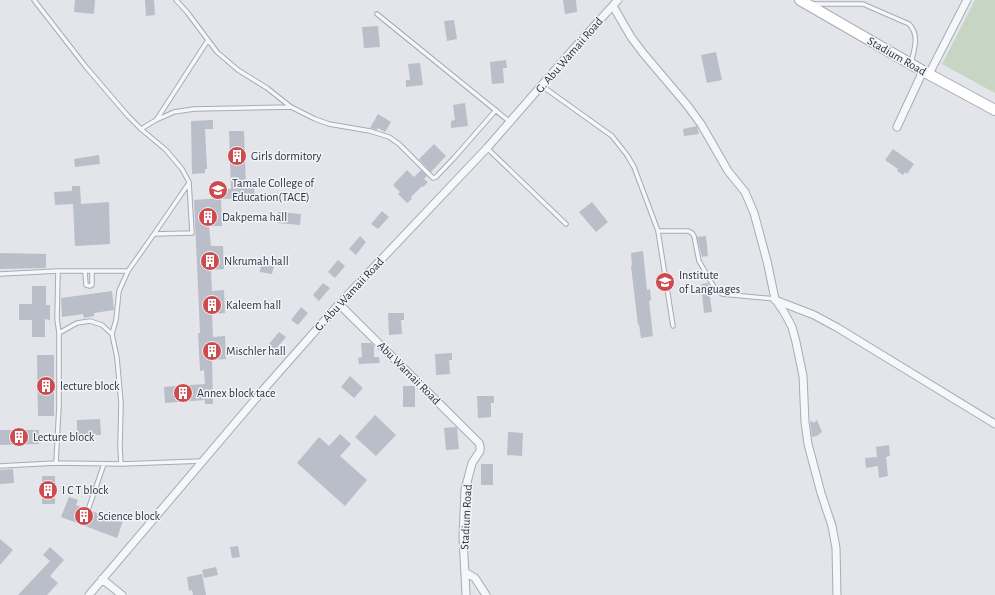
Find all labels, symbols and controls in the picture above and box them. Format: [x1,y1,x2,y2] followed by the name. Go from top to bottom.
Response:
[533,15,605,95] street label: G. Abu Wamaii Road
[866,34,928,78] street label: Stadium Road
[226,145,248,167] building icon: Girls dormitory
[251,150,321,163] place label: Girls dormitory
[232,177,315,203] place label: Tamale College of Education(TACE)
[207,179,229,201] school or university icon: Tamale College of Education(TACE)
[197,206,219,228] building icon: Dakpema hall
[222,211,287,223] place label: Dakpema hall
[199,250,221,272] building icon: Nkrumah hall
[224,255,289,267] place label: Nkrumah hall
[312,255,386,333] street label: G. Abu Wamaii Road
[679,269,740,295] place label: Institute of Languages
[654,271,676,293] school or university icon: Institute of Languages
[201,294,223,316] building icon: Kaleem hall
[226,299,281,311] place label: Kaleem hall
[375,339,443,407] street label: Abu Wamaii Road
[201,340,223,362] building icon: Mischler hall
[226,345,286,357] place label: Mischler hall
[35,375,57,397] building icon: lecture block
[60,380,120,392] place label: lecture block
[172,382,194,404] building icon: Annex block tace
[197,387,275,399] place label: Annex block tace
[8,426,30,448] building icon: Lecture block
[33,431,95,443] place label: Lecture block
[37,479,59,501] building icon: I C T block
[62,484,109,496] place label: I C T block
[458,484,474,550] street label: Stadium Road
[73,505,95,527] building icon: Science block
[98,510,160,522] place label: Science block

